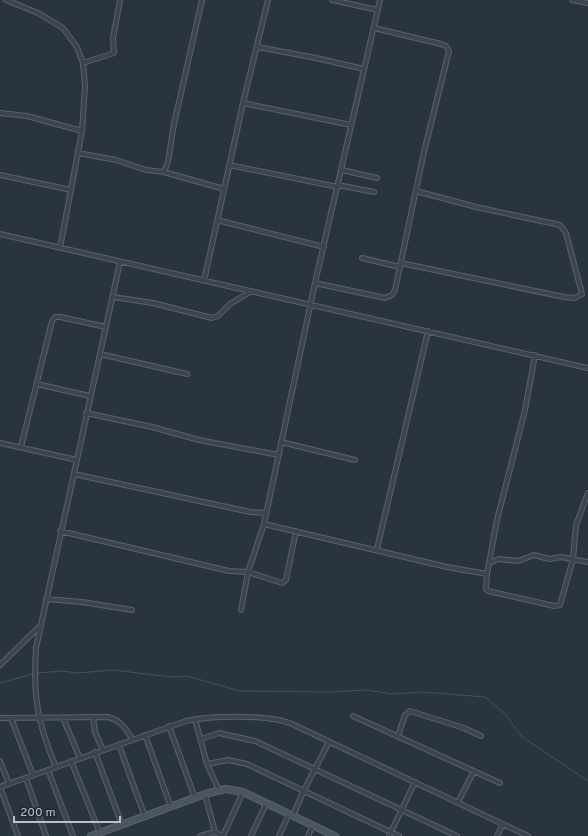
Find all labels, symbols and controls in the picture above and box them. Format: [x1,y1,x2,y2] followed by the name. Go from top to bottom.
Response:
[14,798,120,824] scale bar
[20,805,56,821] text: 200 m

